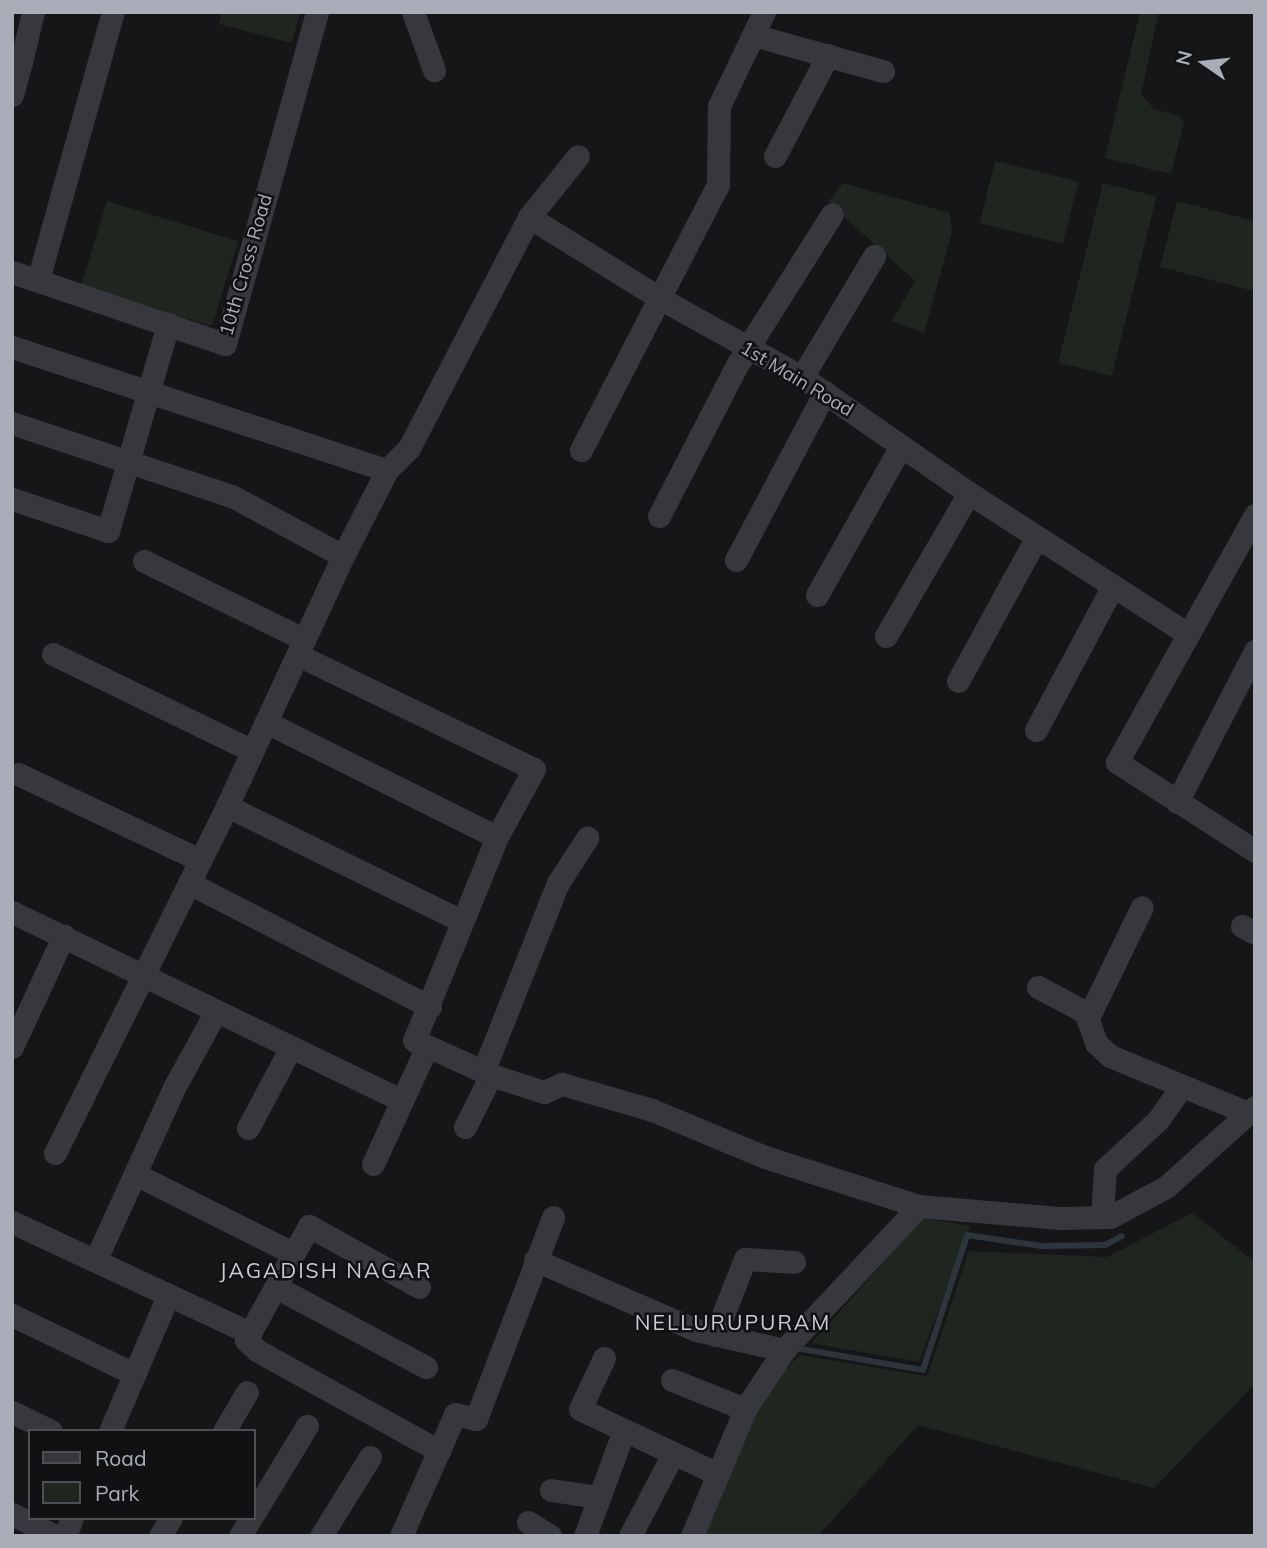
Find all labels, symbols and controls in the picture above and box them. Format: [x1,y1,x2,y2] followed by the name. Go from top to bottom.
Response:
[1169,28,1239,98] north arrow
[1170,48,1197,68] text: N
[215,191,277,339] street label: 10th Cross Road
[737,336,857,422] street label: 1st Main Road
[221,1257,431,1283] district label: JAGADISH NAGAR
[636,1309,830,1335] district label: NELLURUPURAM
[28,1429,256,1520] legend
[95,1445,146,1471] text: Road
[95,1480,139,1506] text: Park

